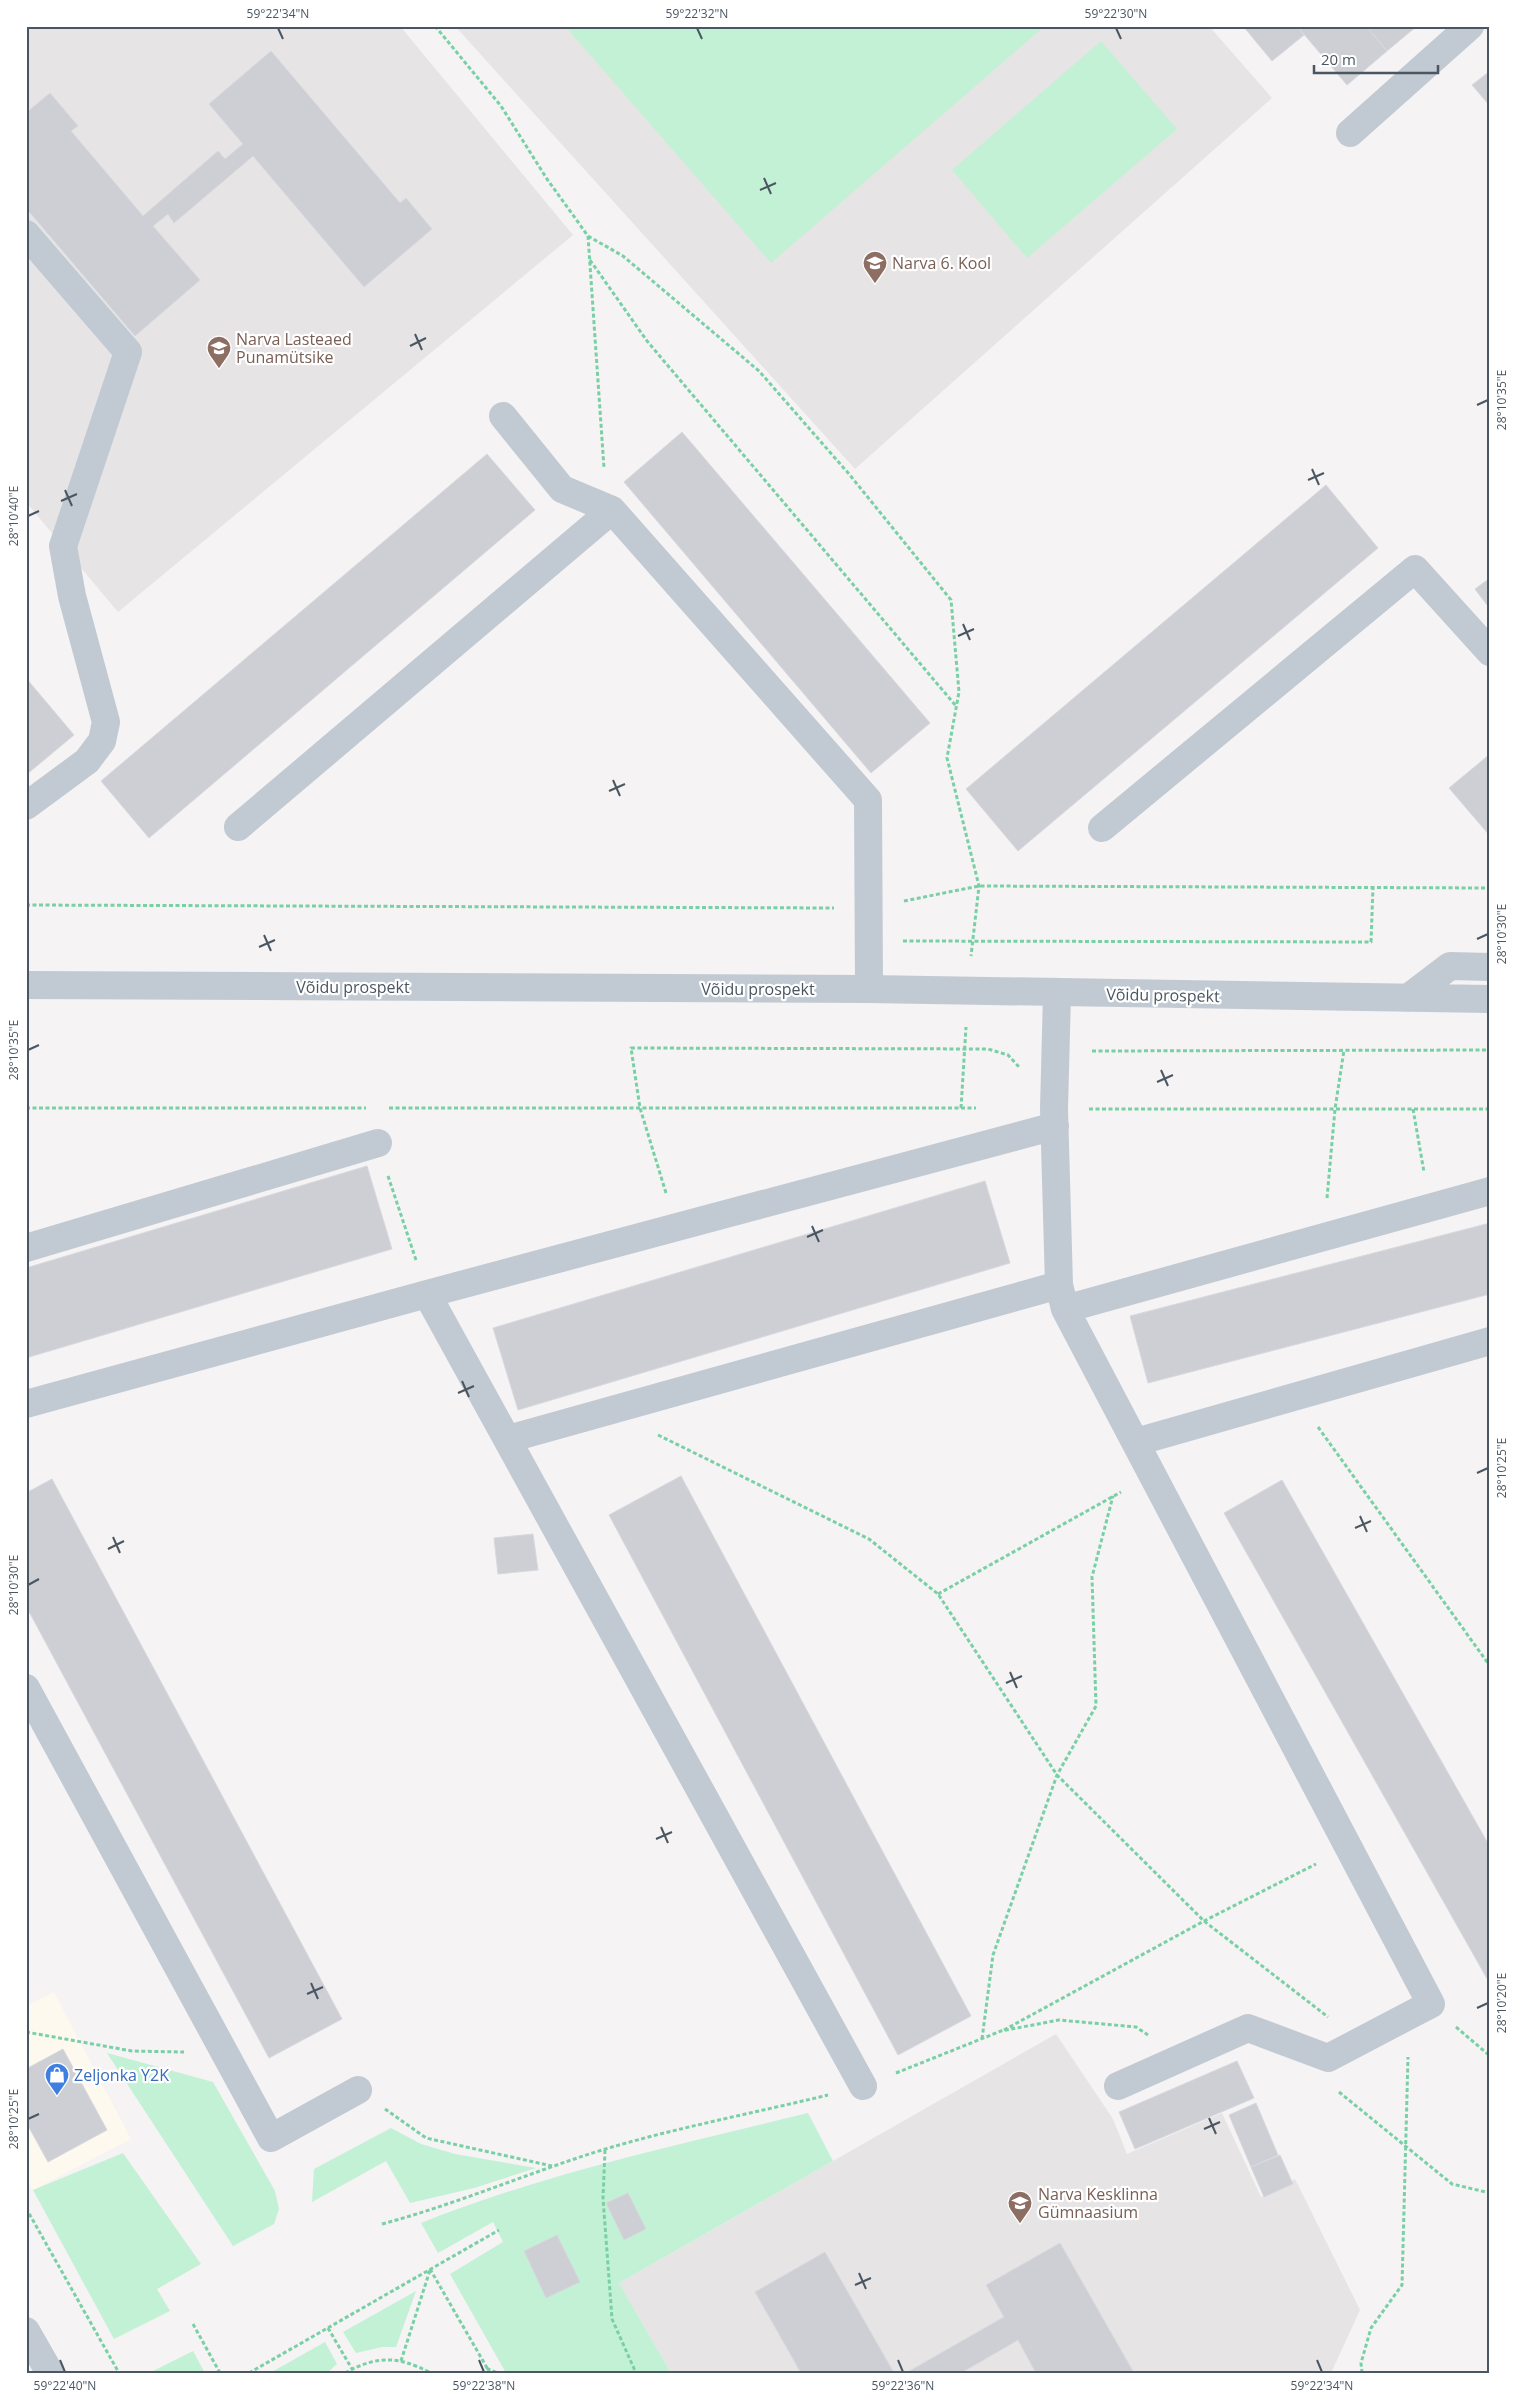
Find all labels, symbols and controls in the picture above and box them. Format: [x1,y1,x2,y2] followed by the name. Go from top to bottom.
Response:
[247,5,309,22] text: 59°22'34"N
[666,5,728,22] text: 59°22'32"N
[1085,5,1147,22] text: 59°22'30"N
[1314,42,1437,74] scale bar
[1321,49,1356,69] text: 20 m
[862,250,888,284] school or university icon: Narva 6. Kool
[892,252,991,274] place label: Narva 6. Kool
[236,328,352,368] place label: Narva Lasteaed Punamütsike
[206,335,232,369] school or university icon: Narva Lasteaed Punamütsike
[1493,370,1510,430] text: 28°10'35"E
[5,486,22,546] text: 28°10'40"E
[1493,904,1510,964] text: 28°10'30"E
[296,976,410,998] street label: Võidu prospekt
[701,978,815,1000] street label: Võidu prospekt
[1106,983,1220,1007] street label: Võidu prospekt
[5,1020,22,1080] text: 28°10'35"E
[1493,1438,1510,1498] text: 28°10'25"E
[5,1555,22,1615] text: 28°10'30"E
[1493,1973,1510,2033] text: 28°10'20"E
[44,2062,70,2096] shop icon: Zeljonka Y2K
[74,2064,169,2086] place label: Zeljonka Y2K
[5,2089,22,2149] text: 28°10'25"E
[1038,2183,1158,2223] place label: Narva Kesklinna Gümnaasium
[1007,2190,1033,2224] school or university icon: Narva Kesklinna Gümnaasium
[34,2377,96,2394] text: 59°22'40"N
[453,2377,515,2394] text: 59°22'38"N
[872,2377,934,2394] text: 59°22'36"N
[1291,2377,1353,2394] text: 59°22'34"N

